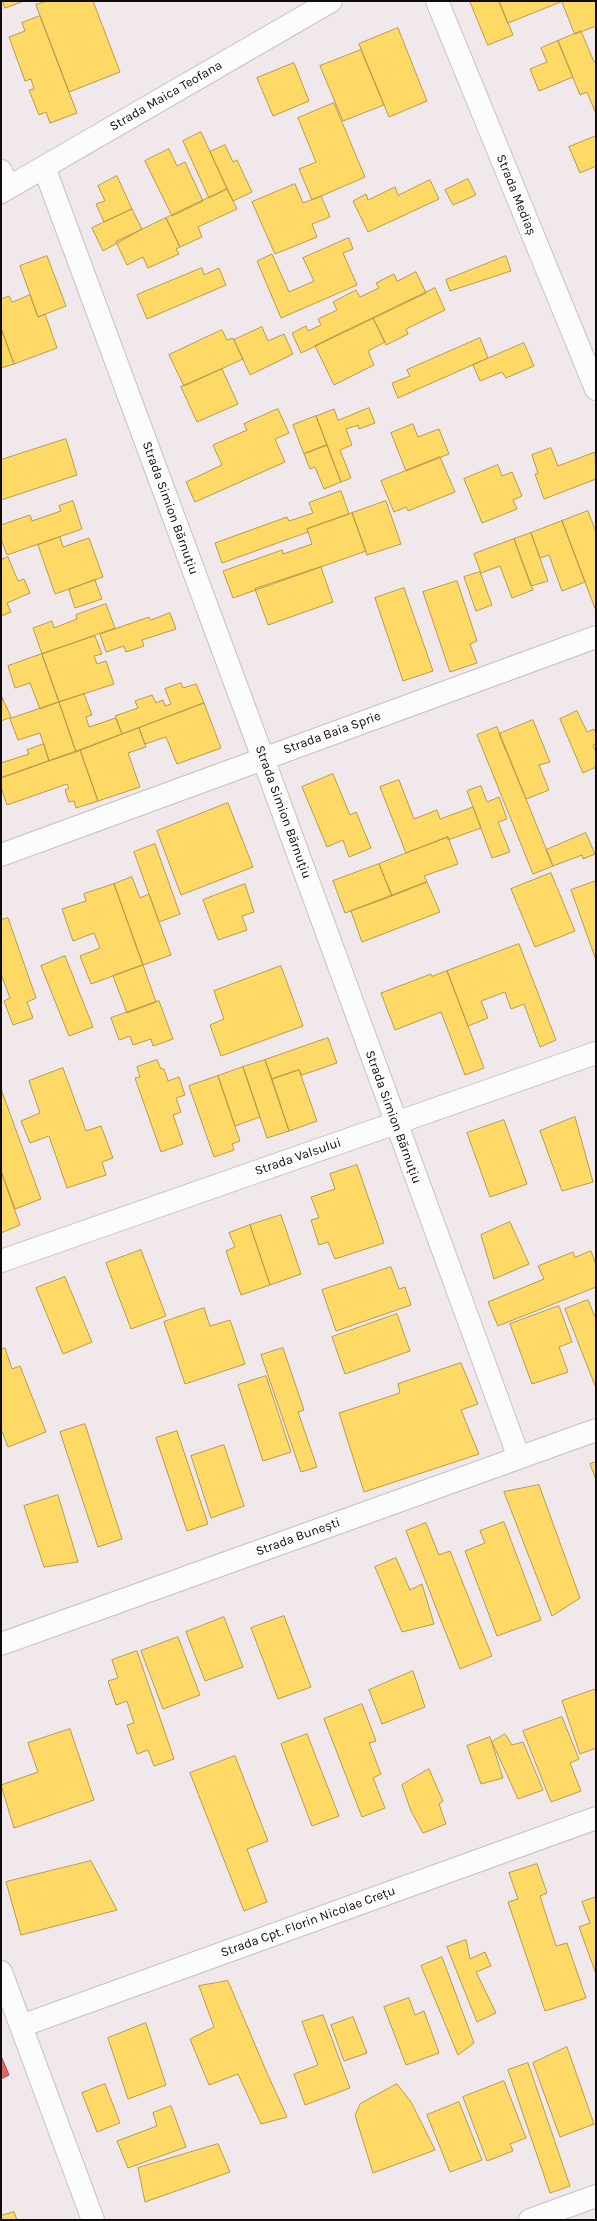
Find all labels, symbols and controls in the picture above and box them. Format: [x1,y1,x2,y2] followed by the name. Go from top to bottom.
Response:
[107,57,225,135] street label: Strada Maica Teofana
[493,152,539,238] street label: Strada Mediaș
[139,439,201,577] street label: Strada Simion Bărnuțiu
[281,708,383,758] street label: Strada Baia Sprie
[252,743,314,881] street label: Strada Simion Bărnuțiu
[362,1048,424,1186] street label: Strada Simion Bărnuțiu
[253,1135,343,1179] street label: Strada Valsului
[254,1515,342,1559] street label: Strada Bunești
[219,1883,397,1961] street label: Strada Cpt. Florin Nicolae Crețu

